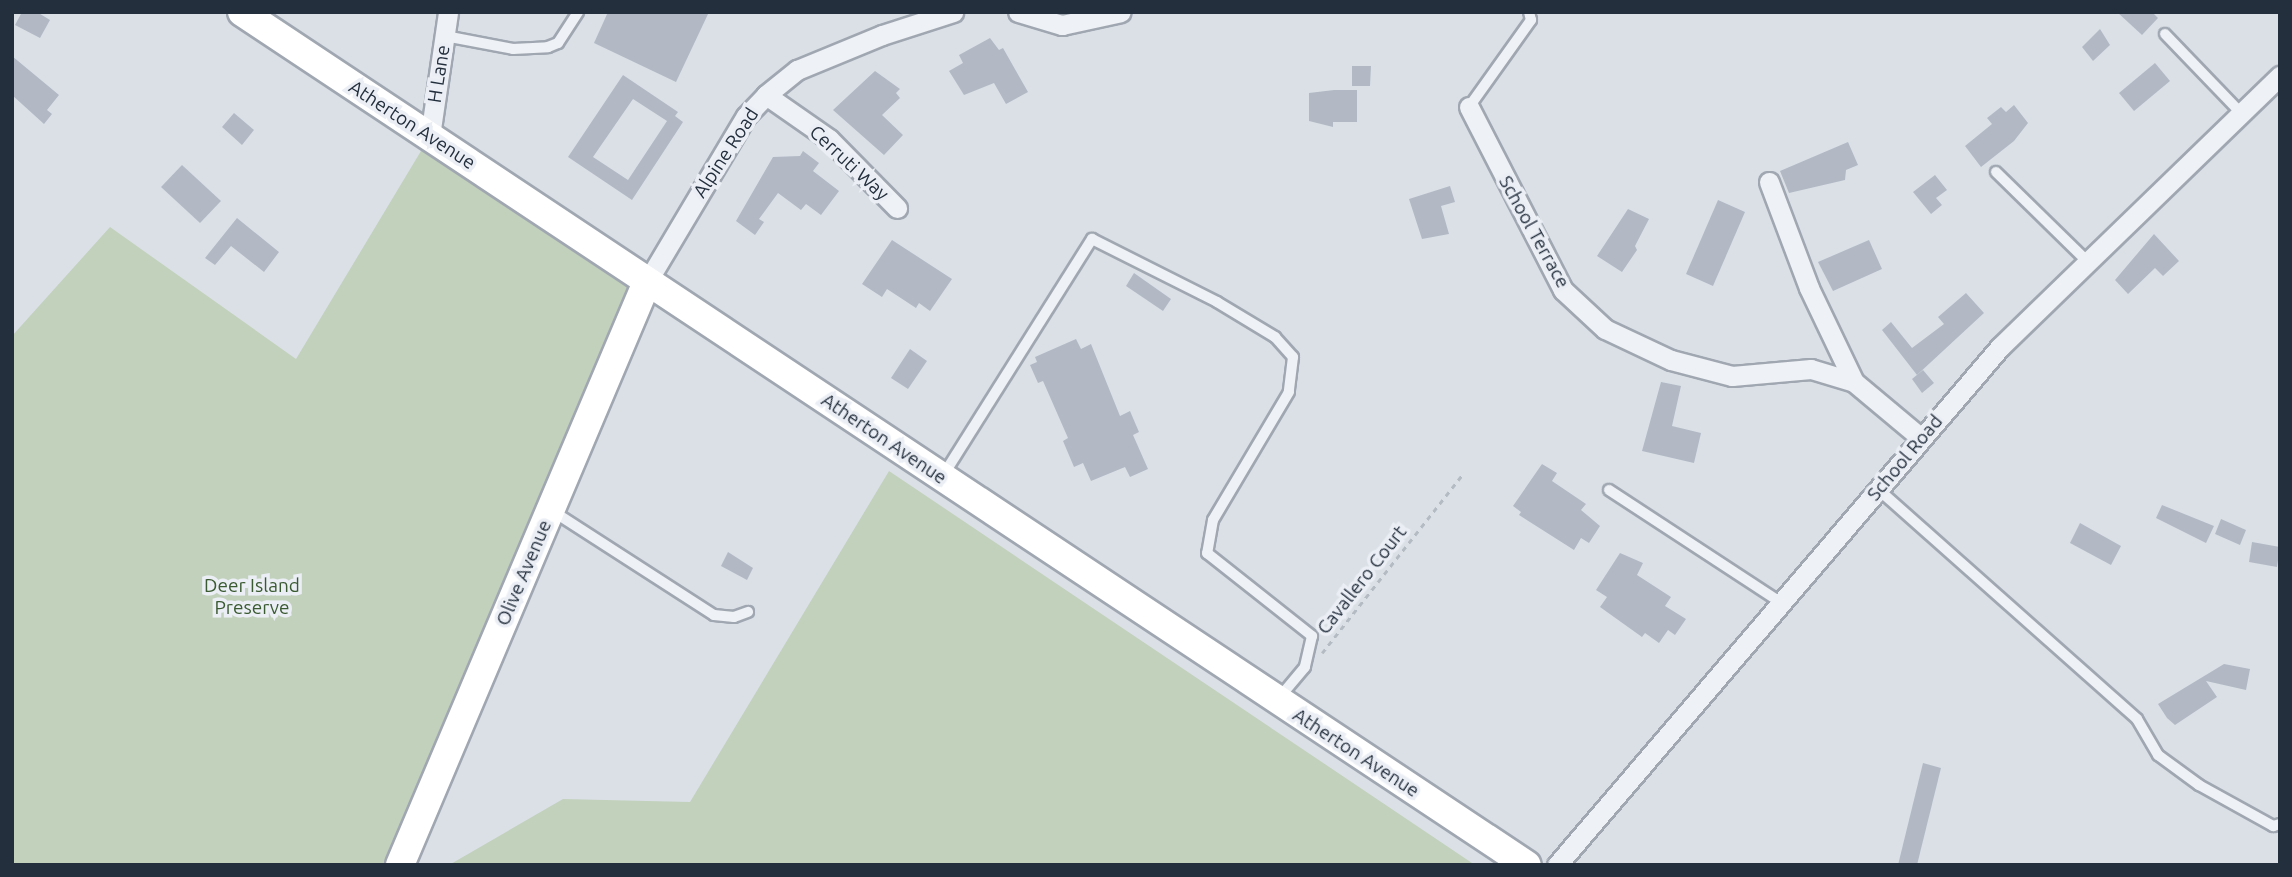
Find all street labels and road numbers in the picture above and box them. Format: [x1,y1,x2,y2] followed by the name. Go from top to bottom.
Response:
[423,43,455,105] street label: H Lane
[345,76,479,174] street label: Atherton Avenue
[689,104,763,202] street label: Alpine Road
[805,121,893,205] street label: Cerruti Way
[1494,172,1574,292] street label: School Terrace
[817,389,951,489] street label: Atherton Avenue
[1863,410,1947,506] street label: School Road
[492,517,556,629] street label: Olive Avenue
[1312,521,1412,639] street label: Cavallero Court
[1289,704,1423,802] street label: Atherton Avenue

